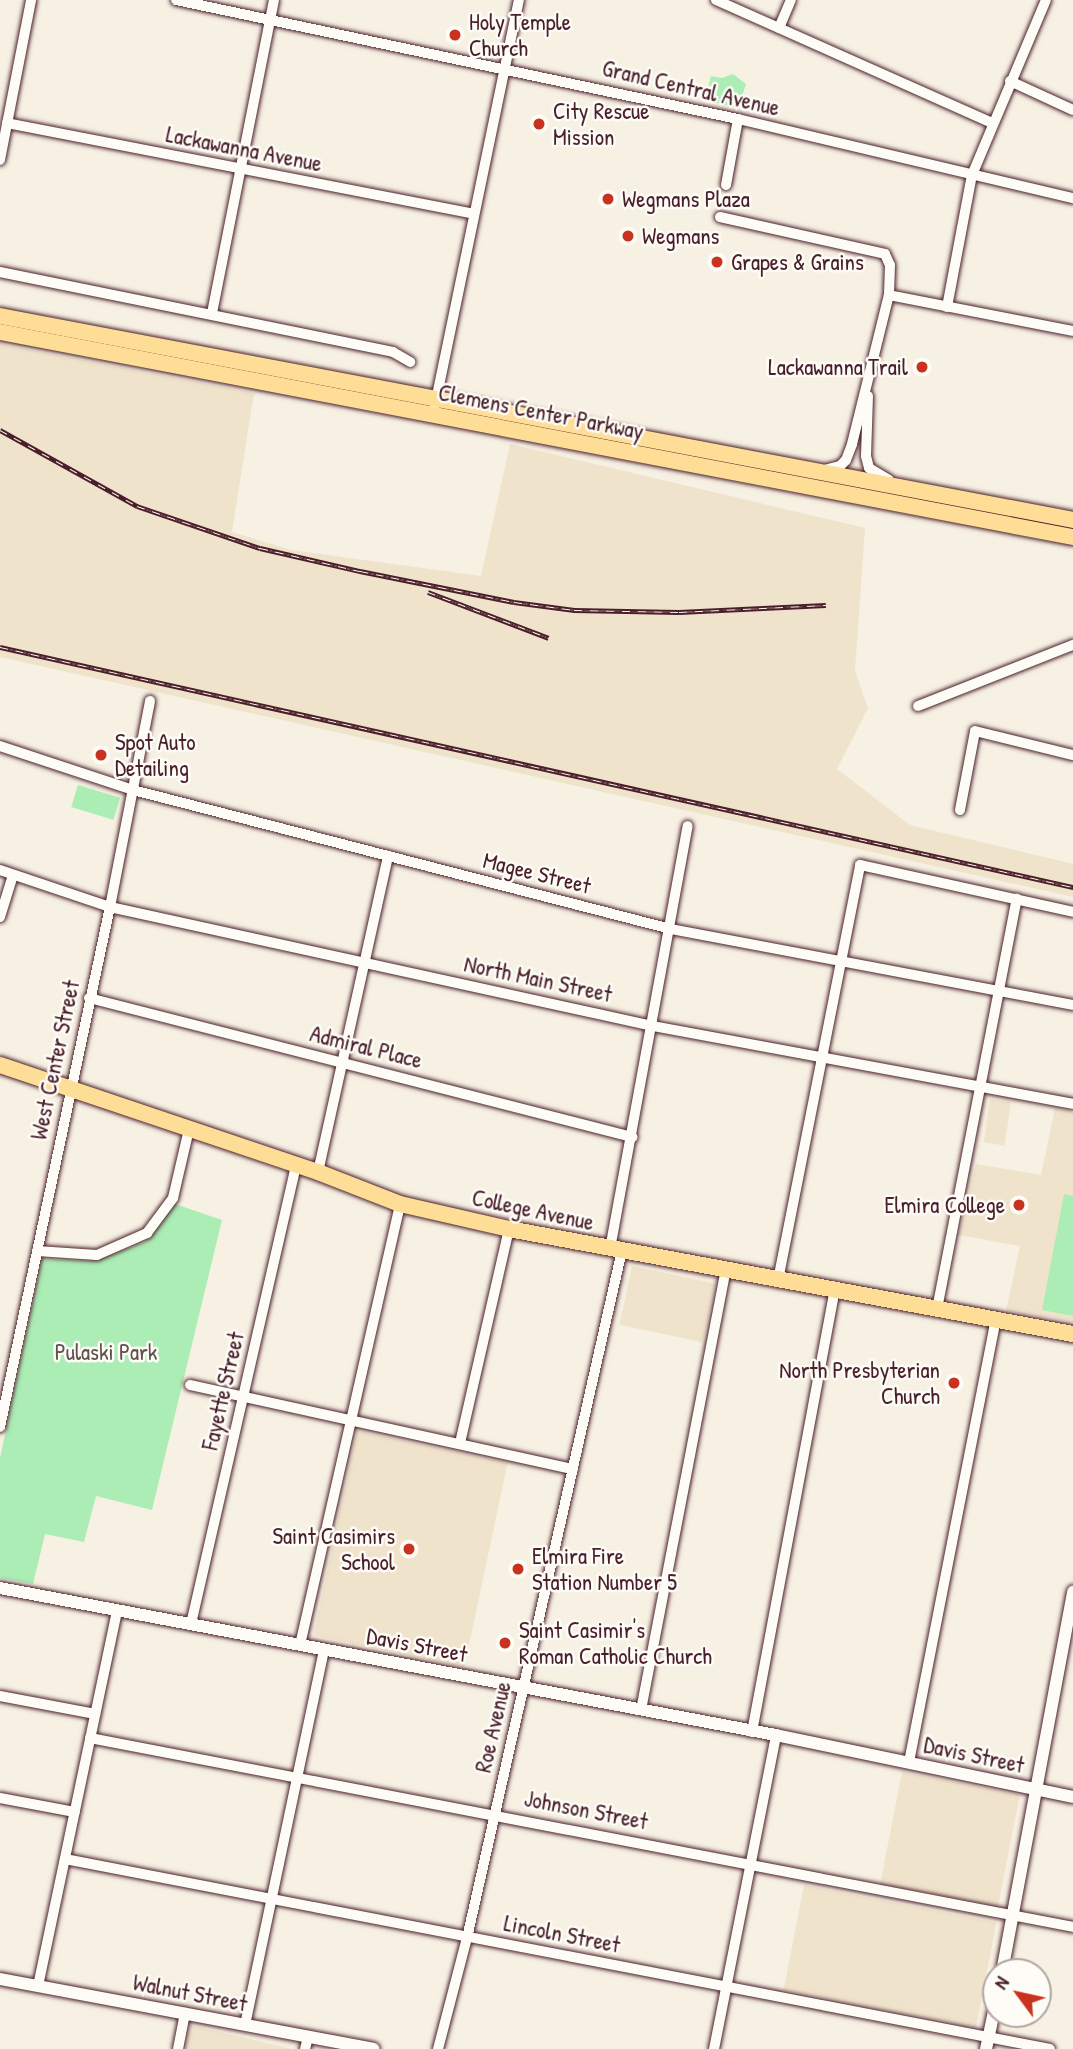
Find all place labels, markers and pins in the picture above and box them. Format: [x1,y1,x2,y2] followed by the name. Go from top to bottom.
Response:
[469,8,571,62] place label: Holy Temple Church
[447,27,463,43] marker: Holy Temple Church
[553,97,649,151] place label: City Rescue Mission
[531,116,547,132] marker: City Rescue Mission
[622,185,750,213] place label: Wegmans Plaza
[600,191,616,207] marker: Wegmans Plaza
[642,222,719,250] place label: Wegmans
[620,228,636,244] marker: Wegmans
[731,248,864,276] place label: Grapes & Grains
[709,254,725,270] marker: Grapes & Grains
[768,353,908,381] place label: Lackawanna Trail
[914,359,930,375] marker: Lackawanna Trail
[115,728,195,782] place label: Spot Auto Detailing
[93,747,109,763] marker: Spot Auto Detailing
[884,1191,1005,1219] place label: Elmira College
[1011,1197,1027,1213] marker: Elmira College
[779,1356,940,1410] place label: North Presbyterian Church
[946,1375,962,1391] marker: North Presbyterian Church
[273,1522,395,1576] place label: Saint Casimirs School
[401,1541,417,1557] marker: Saint Casimirs School
[532,1542,677,1596] place label: Elmira Fire Station Number 5
[510,1561,526,1577] marker: Elmira Fire Station Number 5
[519,1616,712,1670] place label: Saint Casimir's Roman Catholic Church
[497,1635,513,1651] marker: Saint Casimir's Roman Catholic Church

